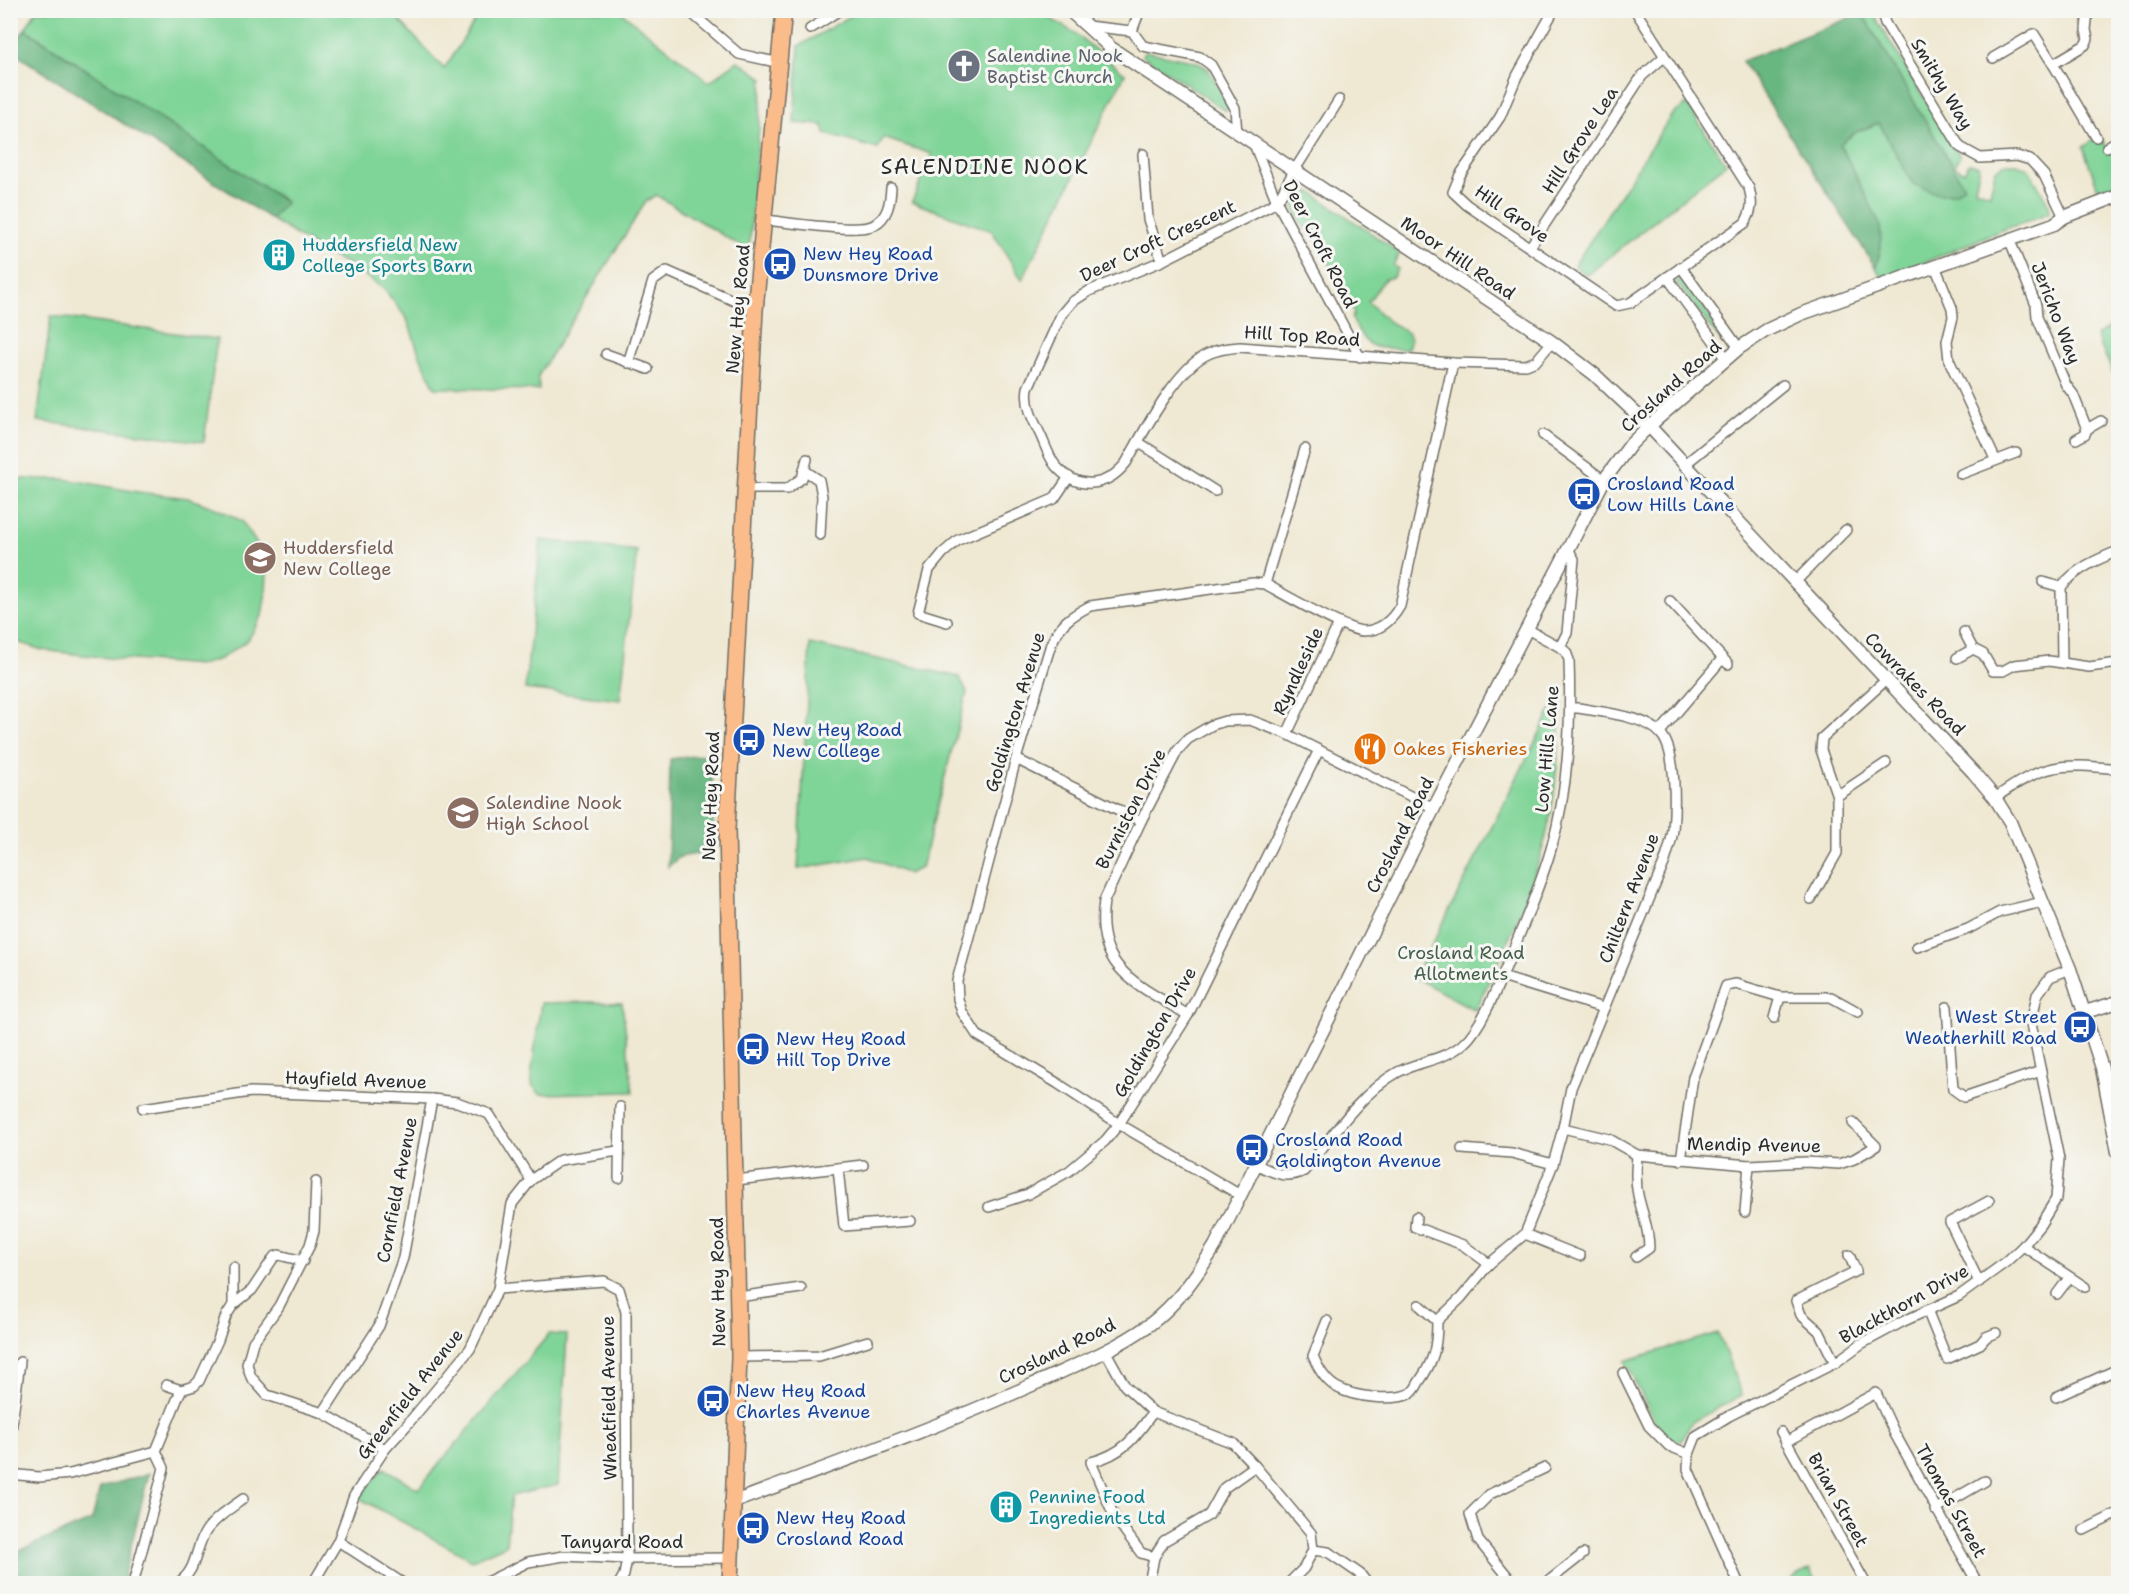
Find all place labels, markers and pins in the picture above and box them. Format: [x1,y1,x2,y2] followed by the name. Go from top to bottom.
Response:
[987,44,1123,89] place label: Salendine Nook Baptist Church
[946,48,982,84] church icon: Salendine Nook Baptist Church
[302,233,473,278] place label: Huddersfield New College Sports Barn
[261,237,297,273] building icon: Huddersfield New College Sports Barn
[803,242,939,287] place label: New Hey Road Dunsmore Drive
[762,246,798,282] bus stop icon: New Hey Road Dunsmore Drive
[1607,472,1735,517] place label: Crosland Road Low Hills Lane
[1566,476,1602,512] bus stop icon: Crosland Road Low Hills Lane
[283,536,394,581] place label: Huddersfield New College
[242,540,278,576] school or university icon: Huddersfield New College
[772,718,902,763] place label: New Hey Road New College
[731,722,767,758] bus stop icon: New Hey Road New College
[1352,731,1388,767] restaurant icon: Oakes Fisheries
[1393,737,1527,761] place label: Oakes Fisheries
[486,791,622,836] place label: Salendine Nook High School
[445,795,481,831] school or university icon: Salendine Nook High School
[1905,1005,2057,1050] place label: West Street Weatherhill Road
[2062,1009,2098,1045] bus stop icon: West Street Weatherhill Road
[776,1027,906,1072] place label: New Hey Road Hill Top Drive
[735,1031,771,1067] bus stop icon: New Hey Road Hill Top Drive
[1275,1128,1441,1173] place label: Crosland Road Goldington Avenue
[1234,1132,1270,1168] bus stop icon: Crosland Road Goldington Avenue
[736,1379,871,1424] place label: New Hey Road Charles Avenue
[695,1383,731,1419] bus stop icon: New Hey Road Charles Avenue
[1029,1485,1166,1530] place label: Pennine Food Ingredients Ltd
[988,1489,1024,1525] building icon: Pennine Food Ingredients Ltd
[776,1506,906,1551] place label: New Hey Road Crosland Road
[735,1510,771,1546] bus stop icon: New Hey Road Crosland Road

